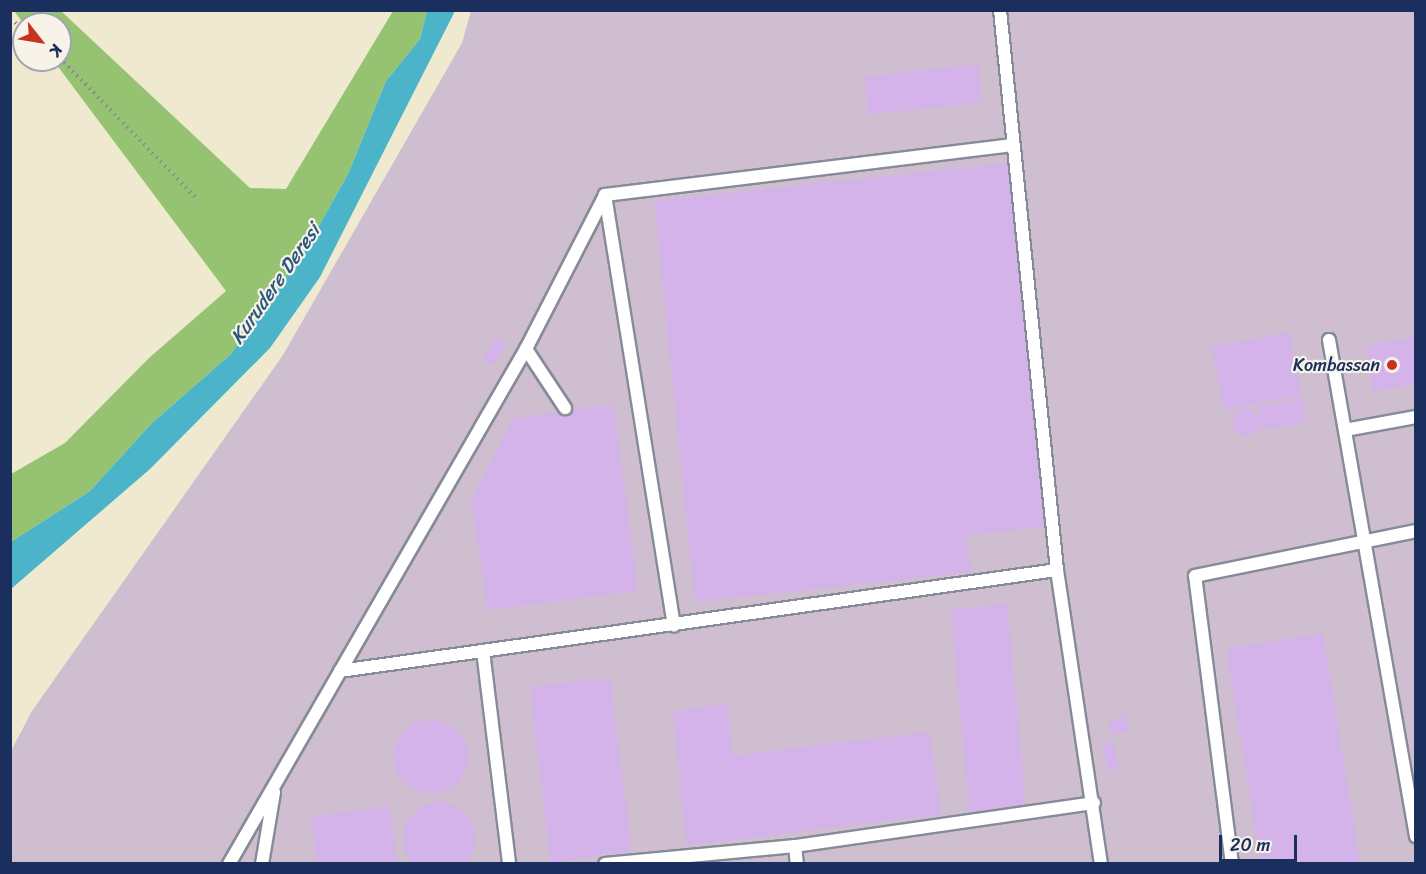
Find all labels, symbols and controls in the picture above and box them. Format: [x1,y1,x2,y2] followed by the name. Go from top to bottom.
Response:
[12,12,72,72] north arrow
[41,39,71,62] text: K
[225,219,325,349] water label: Kurudere Deresi
[1293,354,1380,376] place label: Kombassan
[1385,358,1399,372] marker: Kombassan
[1222,823,1300,861] scale bar
[1230,829,1270,861] text: 20 m

